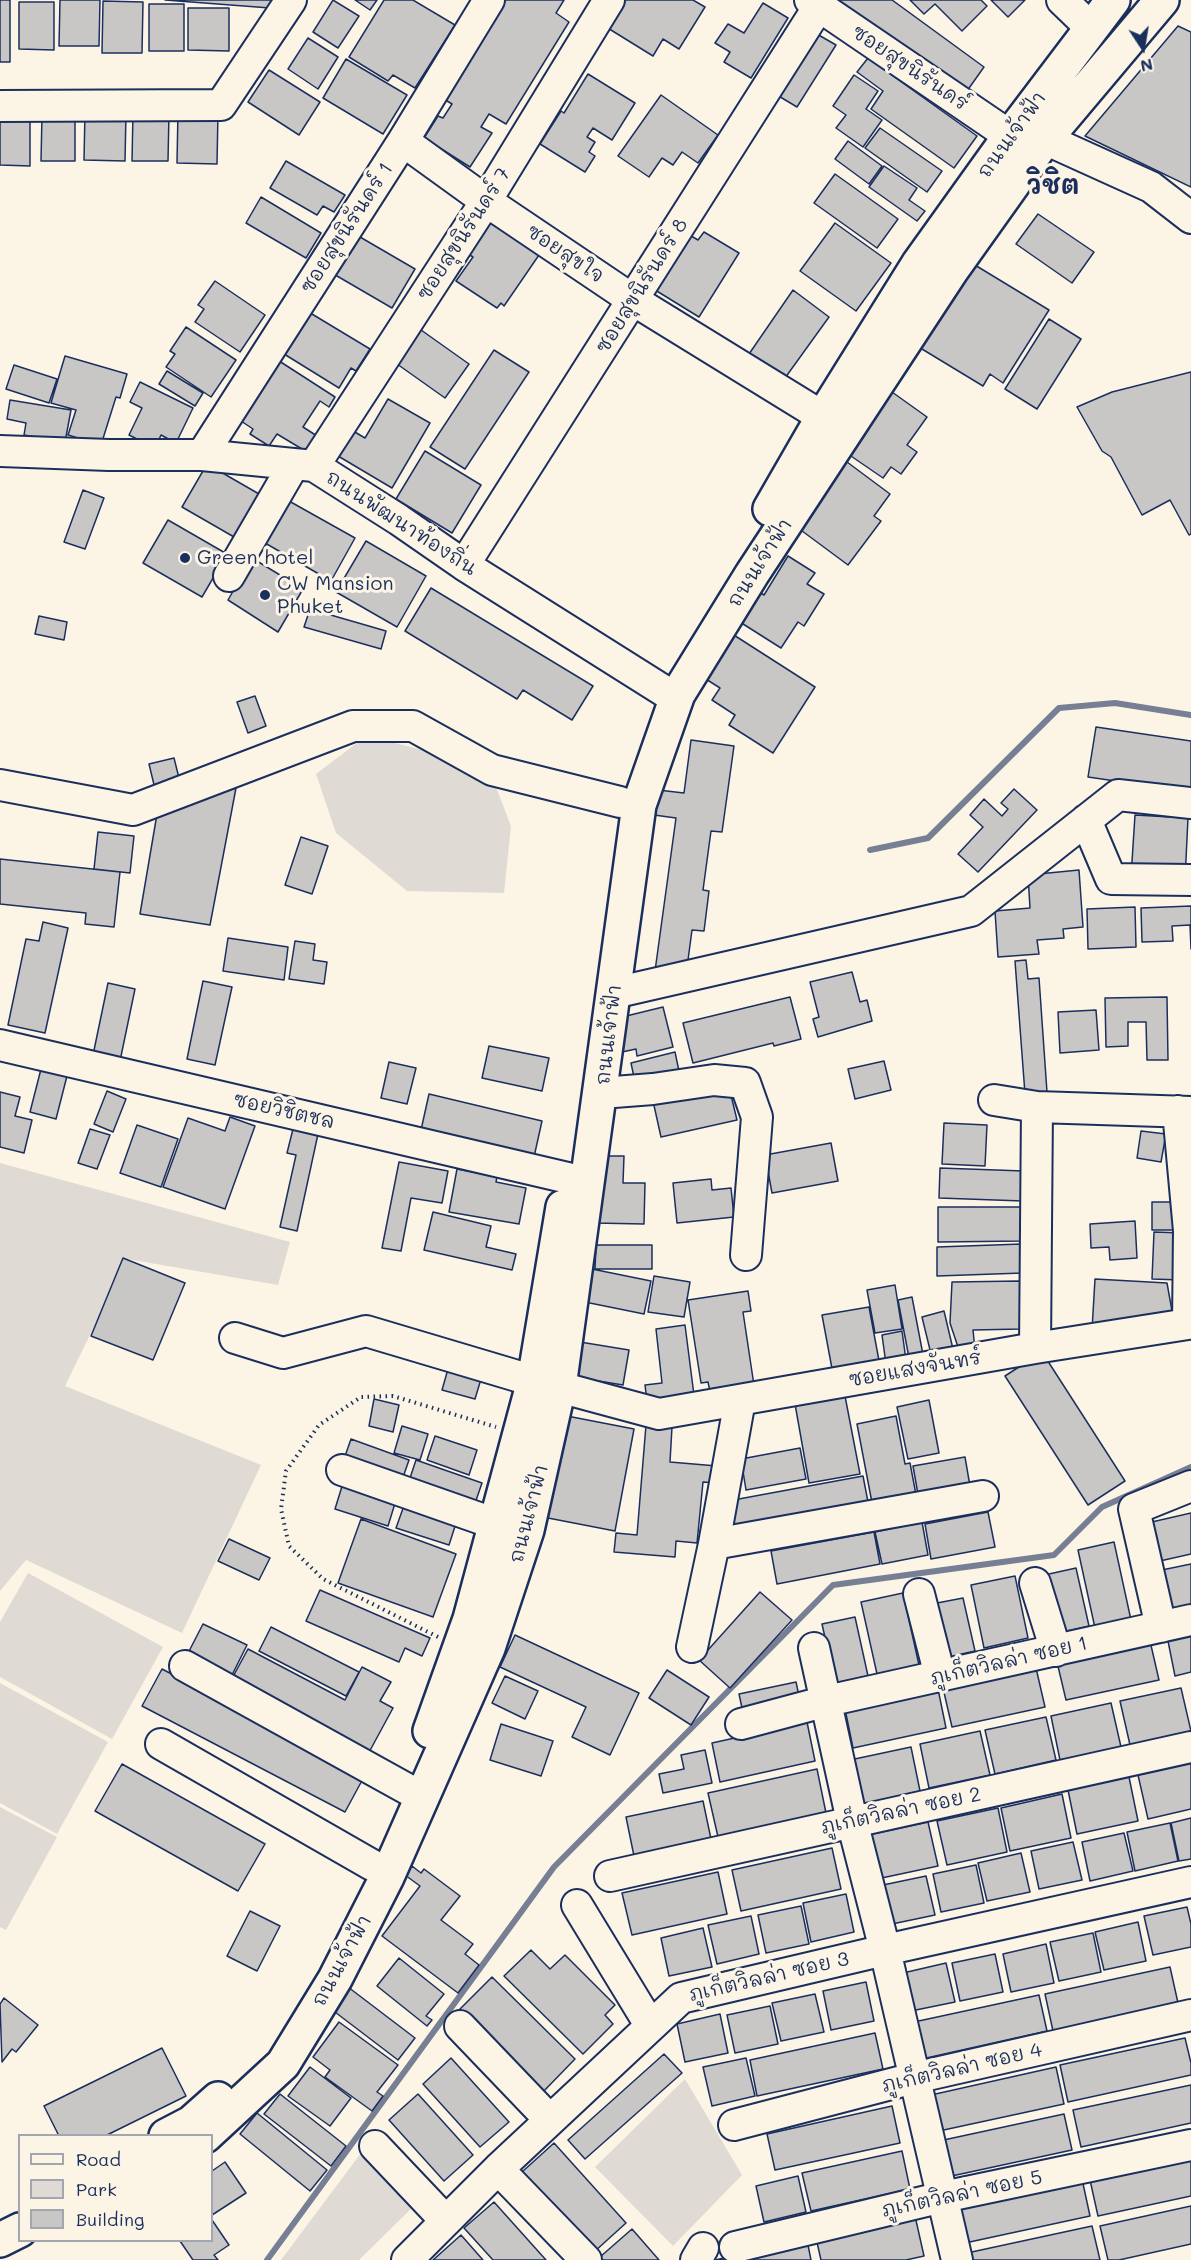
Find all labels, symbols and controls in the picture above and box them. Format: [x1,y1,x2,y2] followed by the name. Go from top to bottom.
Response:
[1113,18,1173,78] north arrow
[847,20,973,116] street label: ซอยสุขนิรันดร์
[1139,55,1155,78] text: N
[973,87,1051,183] street label: ถนนเจ้าฟ้า
[296,158,398,298] street label: ซอยสุขนิรันดร์ 1
[412,163,516,305] street label: ซอยสุขนิรันดร์ 7
[1027,170,1079,202] district label: วิชิต
[591,214,693,358] street label: ซอยสุขนิรันดร์ 8
[522,219,608,289] street label: ซอยสุขใจ
[321,465,481,581] street label: ถนนพัฒนาท้องถิ่น
[722,514,798,612] street label: ถนนเจ้าฟ้า
[197,546,313,570] place label: Green hotel
[178,551,192,565] marker: Green hotel
[277,572,393,619] place label: CW Mansion Phuket
[258,588,272,602] marker: CW Mansion Phuket
[591,983,627,1087] street label: ถนนเจ้าฟ้า
[231,1088,337,1134] street label: ซอยวิชิตชล
[847,1346,983,1392] street label: ซอยแสงจันทร์
[504,1462,554,1566] street label: ถนนเจ้าฟ้า
[928,1631,1090,1691] street label: ภูเก็ตวิลล่า ซอย 1
[819,1782,983,1840] street label: ภูเก็ตวิลล่า ซอย 2
[307,1911,377,2011] street label: ถนนเจ้าฟ้า
[687,1947,851,2007] street label: ภูเก็ตวิลล่า ซอย 3
[880,2038,1044,2098] street label: ภูเก็ตวิลล่า ซอย 4
[18,2134,213,2242] legend
[76,2147,121,2171] text: Road
[880,2165,1044,2223] street label: ภูเก็ตวิลล่า ซอย 5
[76,2177,117,2201] text: Park
[76,2207,144,2231] text: Building

